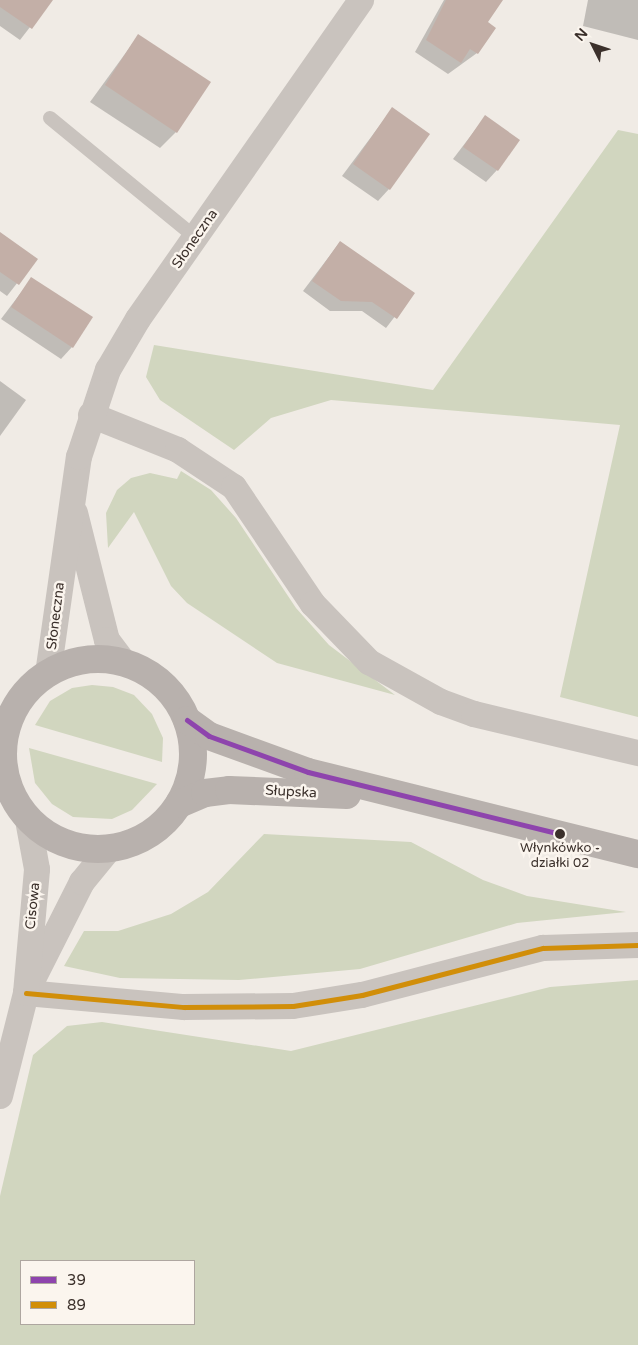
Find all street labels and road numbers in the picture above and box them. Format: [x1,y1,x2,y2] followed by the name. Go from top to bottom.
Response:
[169,206,221,272] street label: Słoneczna
[44,581,68,651] street label: Słoneczna
[265,782,317,802] street label: Słupska
[22,882,44,930] street label: Cisowa

